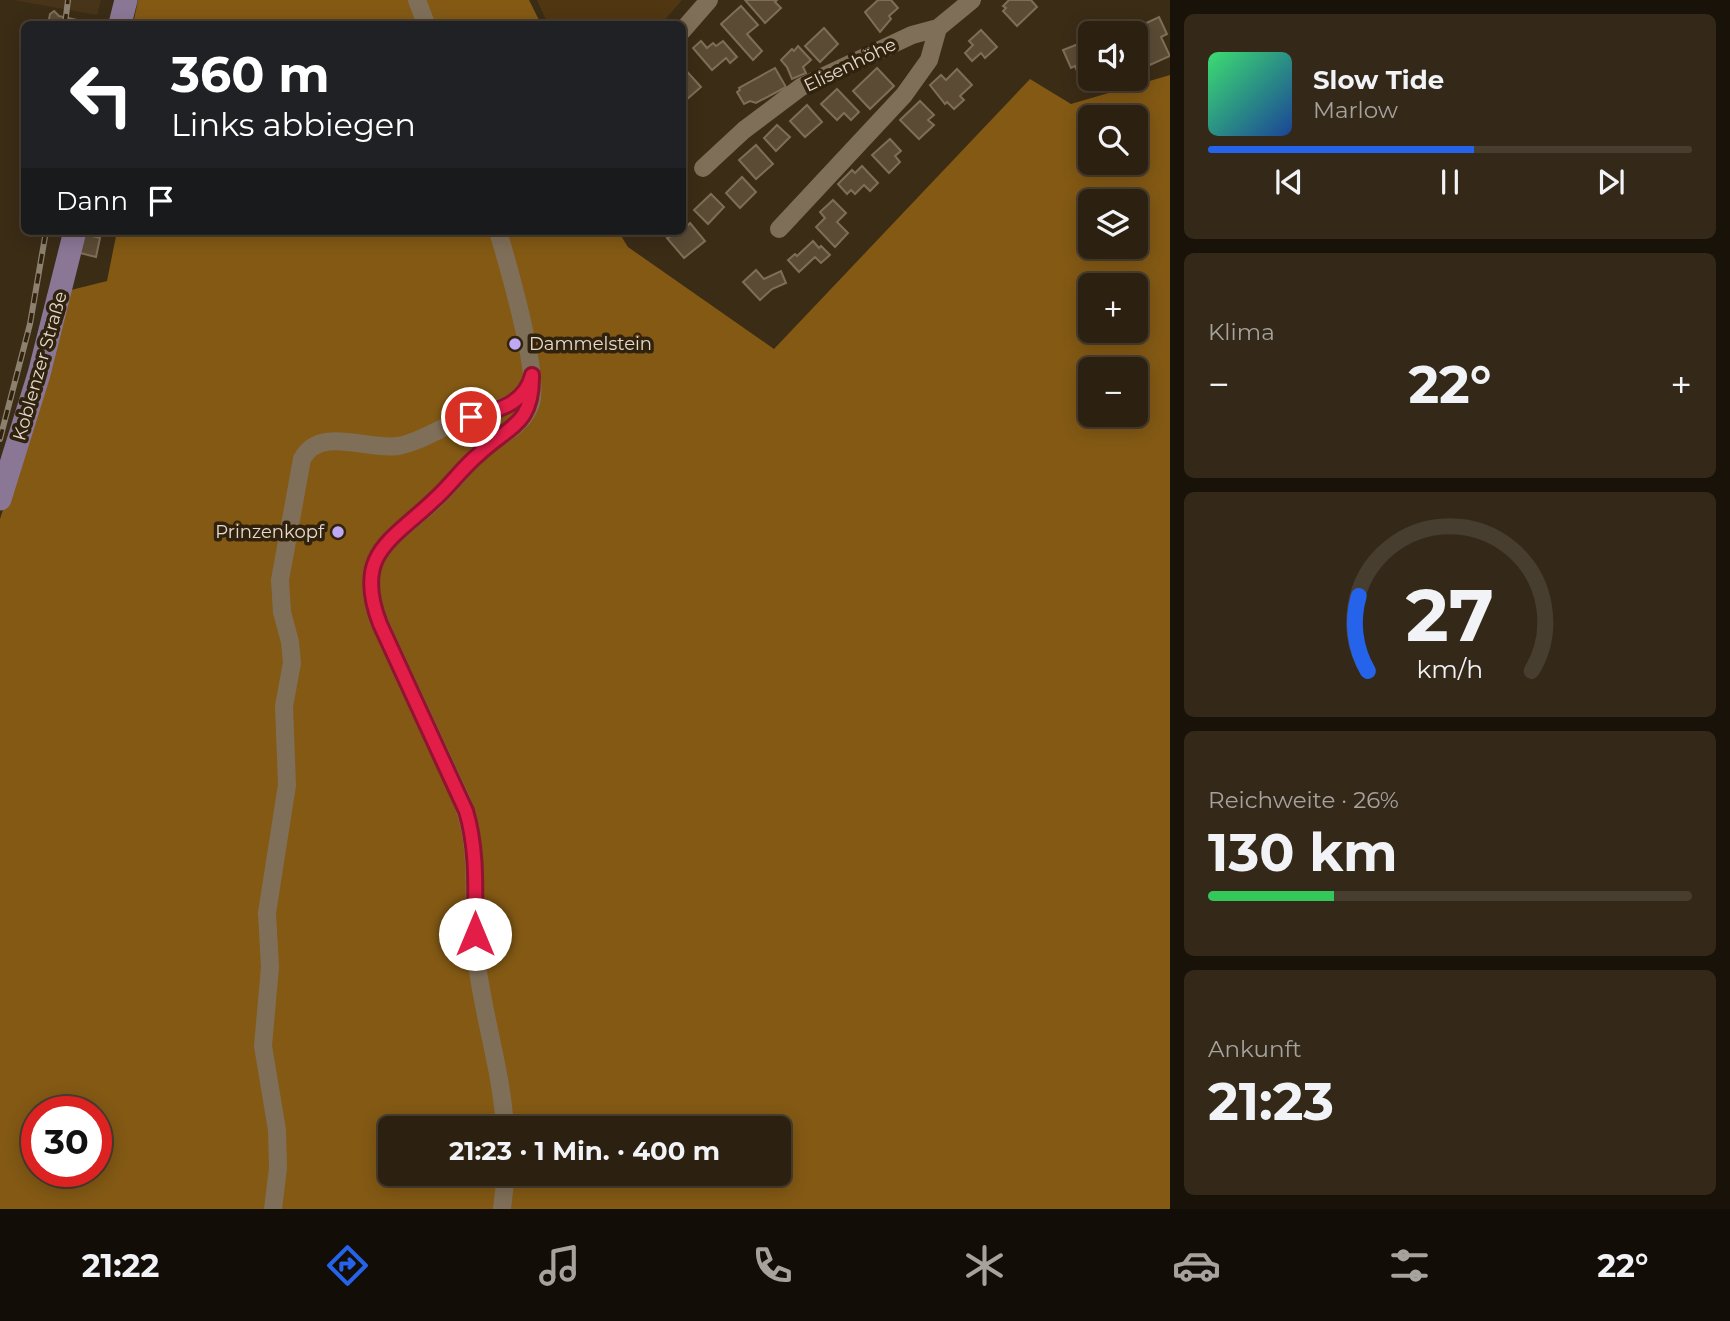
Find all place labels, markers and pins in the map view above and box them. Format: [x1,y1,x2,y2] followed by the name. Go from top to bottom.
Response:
[529,333,652,355] place label: Dammelstein
[507,336,523,352] marker: Dammelstein
[441,387,501,447] pin
[215,521,325,543] place label: Prinzenkopf
[330,524,346,540] marker: Prinzenkopf

